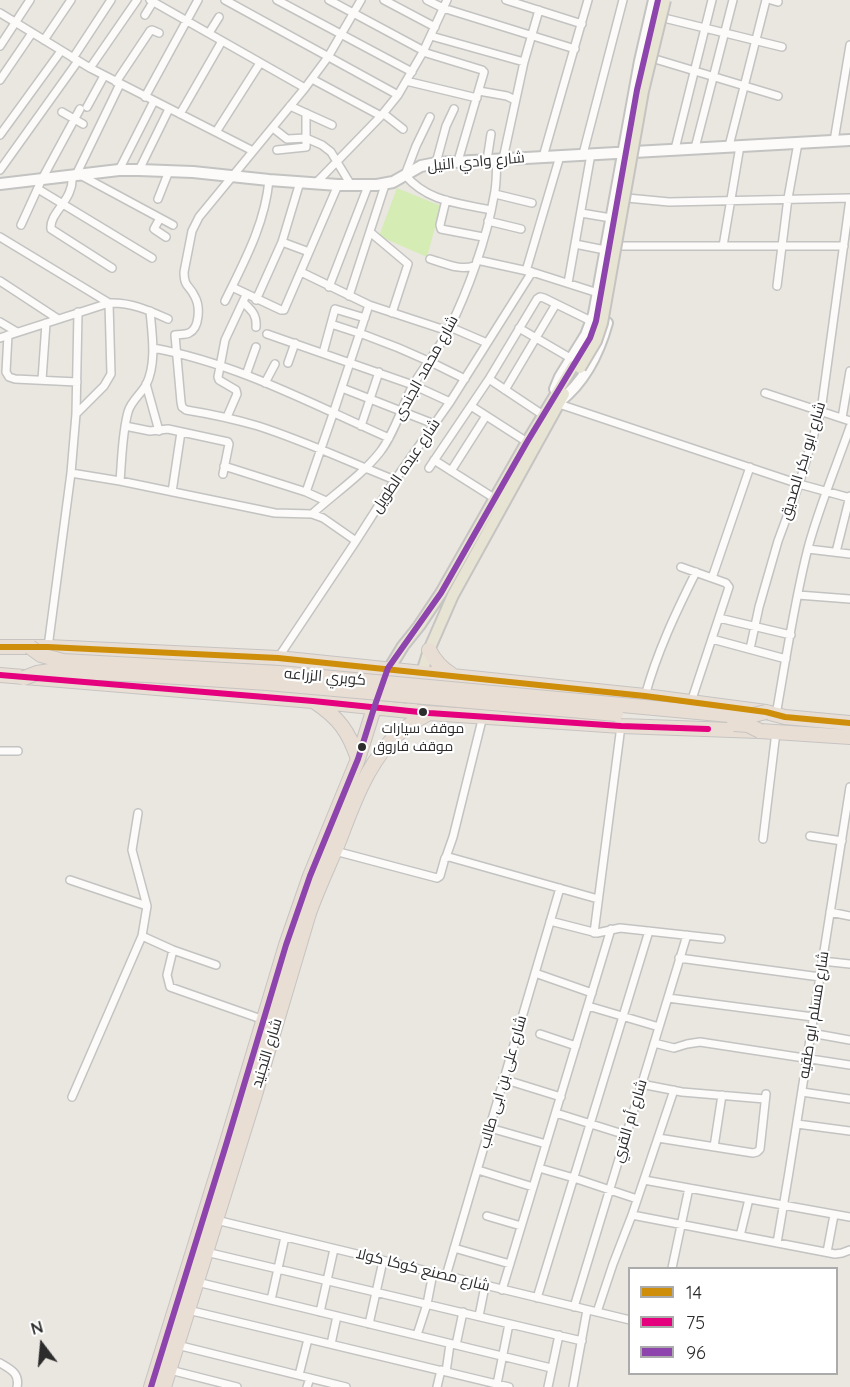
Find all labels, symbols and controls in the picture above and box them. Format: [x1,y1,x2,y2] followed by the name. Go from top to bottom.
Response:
[427,149,525,175] street label: شارع وادي النيل
[390,312,462,424] street label: شارع محمد الجندى
[776,400,830,522] street label: شارع ابو بكر الصديق
[368,415,444,517] street label: شارع عبده الطويل
[283,664,367,690] street label: كوبري الزراعه
[417,706,429,718] marker: موقف سيارات
[382,721,464,737] place label: موقف سيارات
[373,739,453,755] place label: موقف فاروق
[356,741,368,753] marker: موقف فاروق
[795,950,833,1080] street label: شارع مسلم ابو طقيه
[475,1013,531,1151] street label: شارع على بن ابى طالب
[248,1016,286,1090] street label: شارع التجنيد
[609,1077,651,1165] street label: شارع أم القري
[354,1245,492,1295] street label: شارع مصنع كوكا كولا
[628,1267,838,1375] legend
[686,1281,702,1304] text: 14
[686,1311,705,1334] text: 75
[12,1315,72,1375] north arrow
[29,1316,45,1339] text: N
[686,1341,706,1364] text: 96

